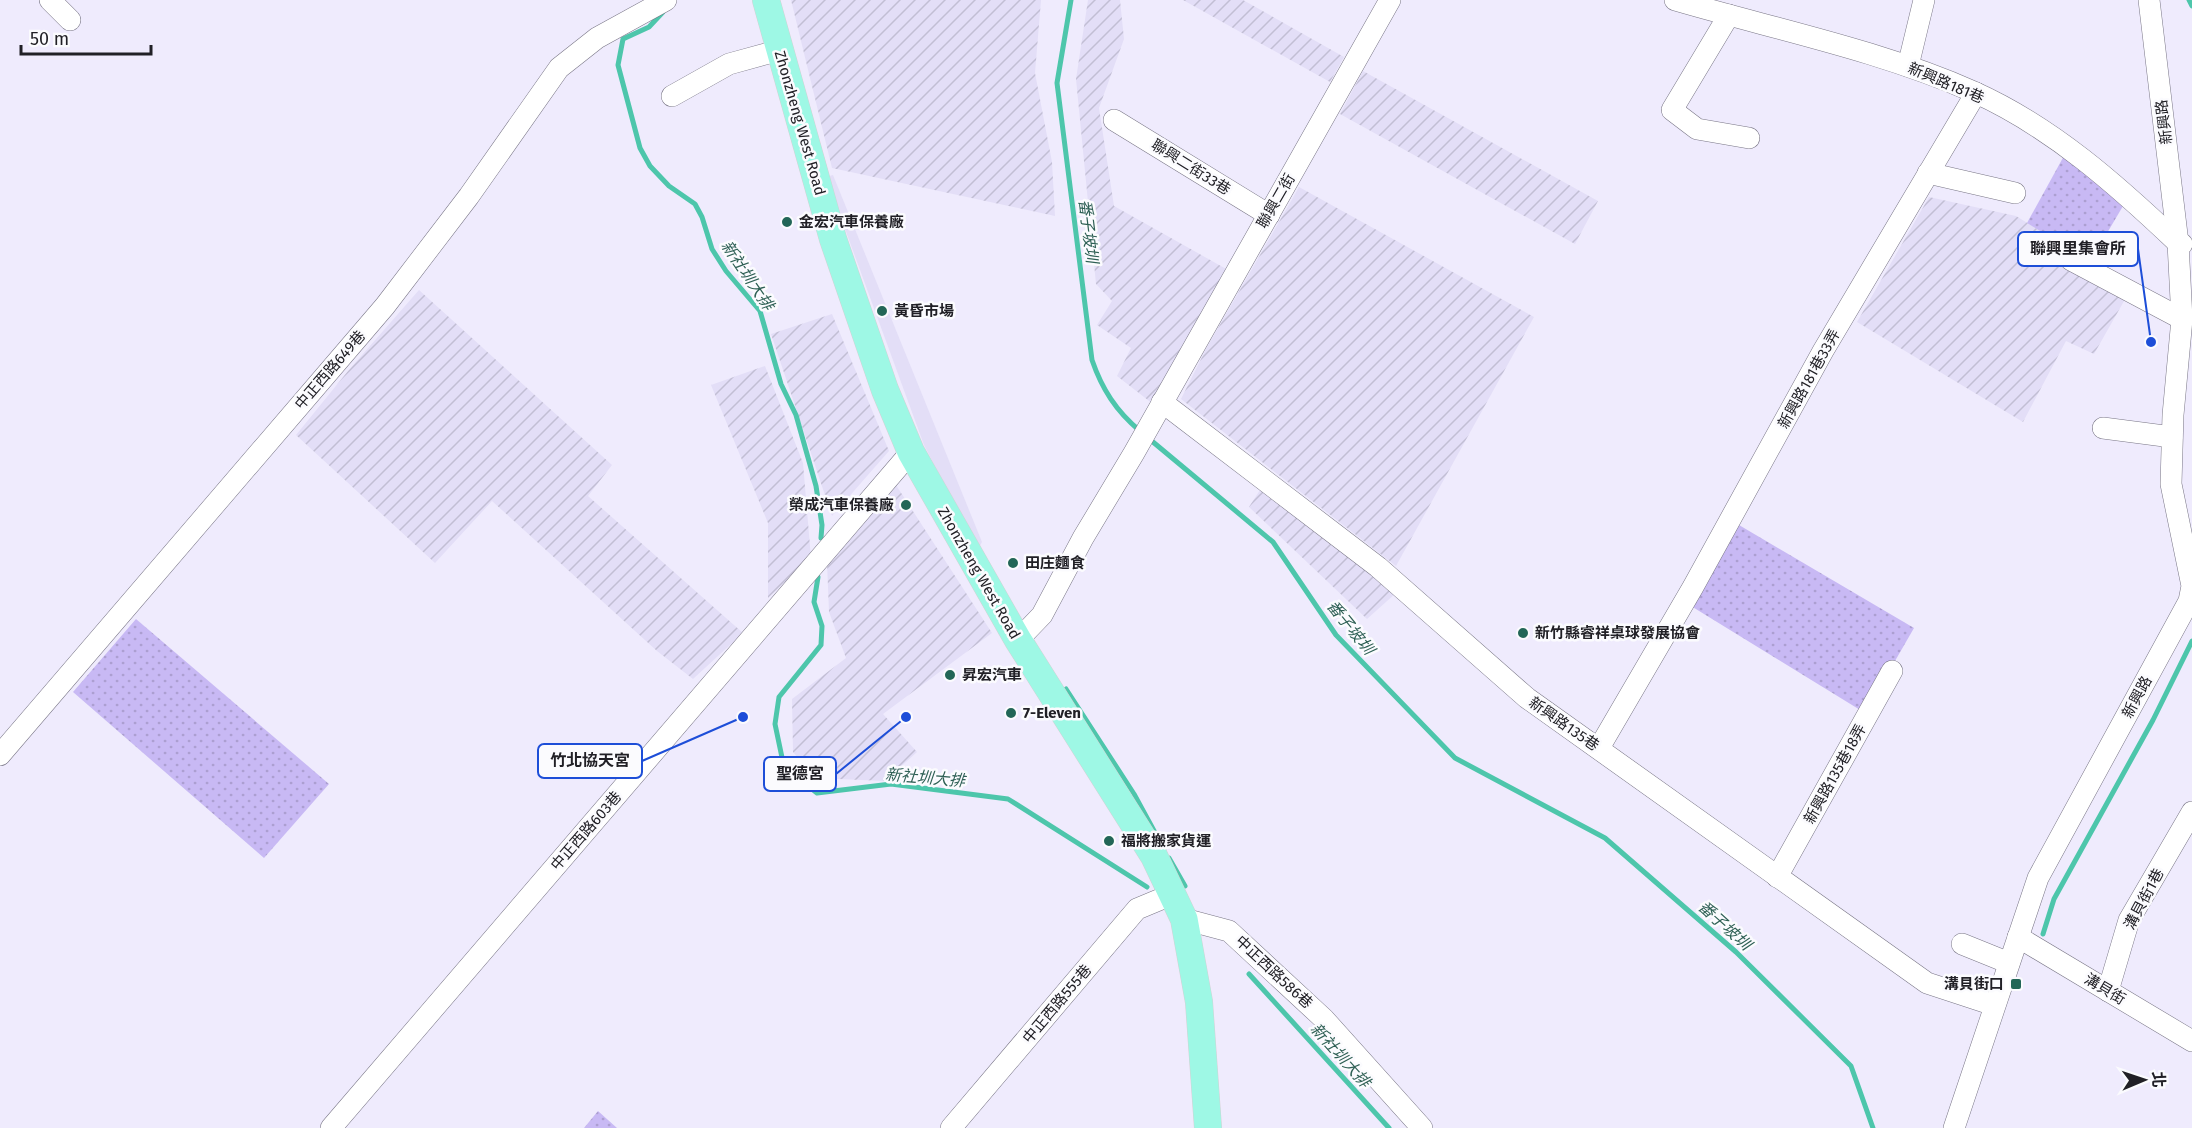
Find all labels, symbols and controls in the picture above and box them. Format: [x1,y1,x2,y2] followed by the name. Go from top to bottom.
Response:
[21,18,152,56] scale bar
[30,28,69,50] text: 50 m
[771,49,829,197] street label: Zhonzheng West Road
[1905,59,1987,107] street label: 新興路181巷
[2152,99,2176,145] street label: 新興路
[1148,136,1234,198] street label: 聯興二街33巷
[1253,171,1299,231] street label: 聯興二街
[1075,198,1102,266] water label: 番子坡圳
[799,213,904,231] place label: 金宏汽車保養廠
[780,215,794,229] marker: 金宏汽車保養廠
[2018,232,2138,266] callout: 聯興里集會所
[717,237,779,315] water label: 新社圳大排
[2030,239,2126,258] text: 聯興里集會所
[894,302,954,320] place label: 黃昏市場
[875,304,889,318] marker: 黃昏市場
[1774,326,1844,432] street label: 新興路181巷33弄
[291,327,369,413] street label: 中正西路649巷
[789,496,894,514] place label: 榮成汽車保養廠
[899,498,913,512] marker: 榮成汽車保養廠
[934,504,1024,642] street label: Zhonzheng West Road
[1025,554,1085,572] place label: 田庄麵食
[1006,556,1020,570] marker: 田庄麵食
[1323,596,1379,660] water label: 番子坡圳
[1535,624,1700,642] place label: 新竹縣睿祥桌球發展協會
[1516,626,1530,640] marker: 新竹縣睿祥桌球發展協會
[962,666,1022,684] place label: 昇宏汽車
[943,668,957,682] marker: 昇宏汽車
[2118,673,2156,721] street label: 新興路
[1525,693,1603,755] street label: 新興路135巷
[1023,704,1081,722] place label: 7-Eleven
[1004,706,1018,720] marker: 7-Eleven
[1800,721,1870,827] street label: 新興路135巷18弄
[538,744,642,778] callout: 竹北協天宮
[550,751,630,770] text: 竹北協天宮
[764,757,836,791] callout: 聖德宮
[776,764,824,783] text: 聖德宮
[884,765,968,791] water label: 新社圳大排
[547,788,625,874] street label: 中正西路603巷
[1121,832,1212,850] place label: 福將搬家貨運
[1102,834,1116,848] marker: 福將搬家貨運
[2120,865,2168,933] street label: 溝貝街1巷
[1695,897,1756,955] water label: 番子坡圳
[1232,932,1316,1012] street label: 中正西路586巷
[1019,961,1095,1047] street label: 中正西路555巷
[2081,970,2129,1008] street label: 溝貝街
[1944,975,2004,993] place label: 溝貝街口
[2009,977,2023,991] marker: 溝貝街口
[1307,1019,1376,1093] water label: 新社圳大排
[2114,1050,2174,1110] north arrow
[2149,1071,2168,1088] text: 北

